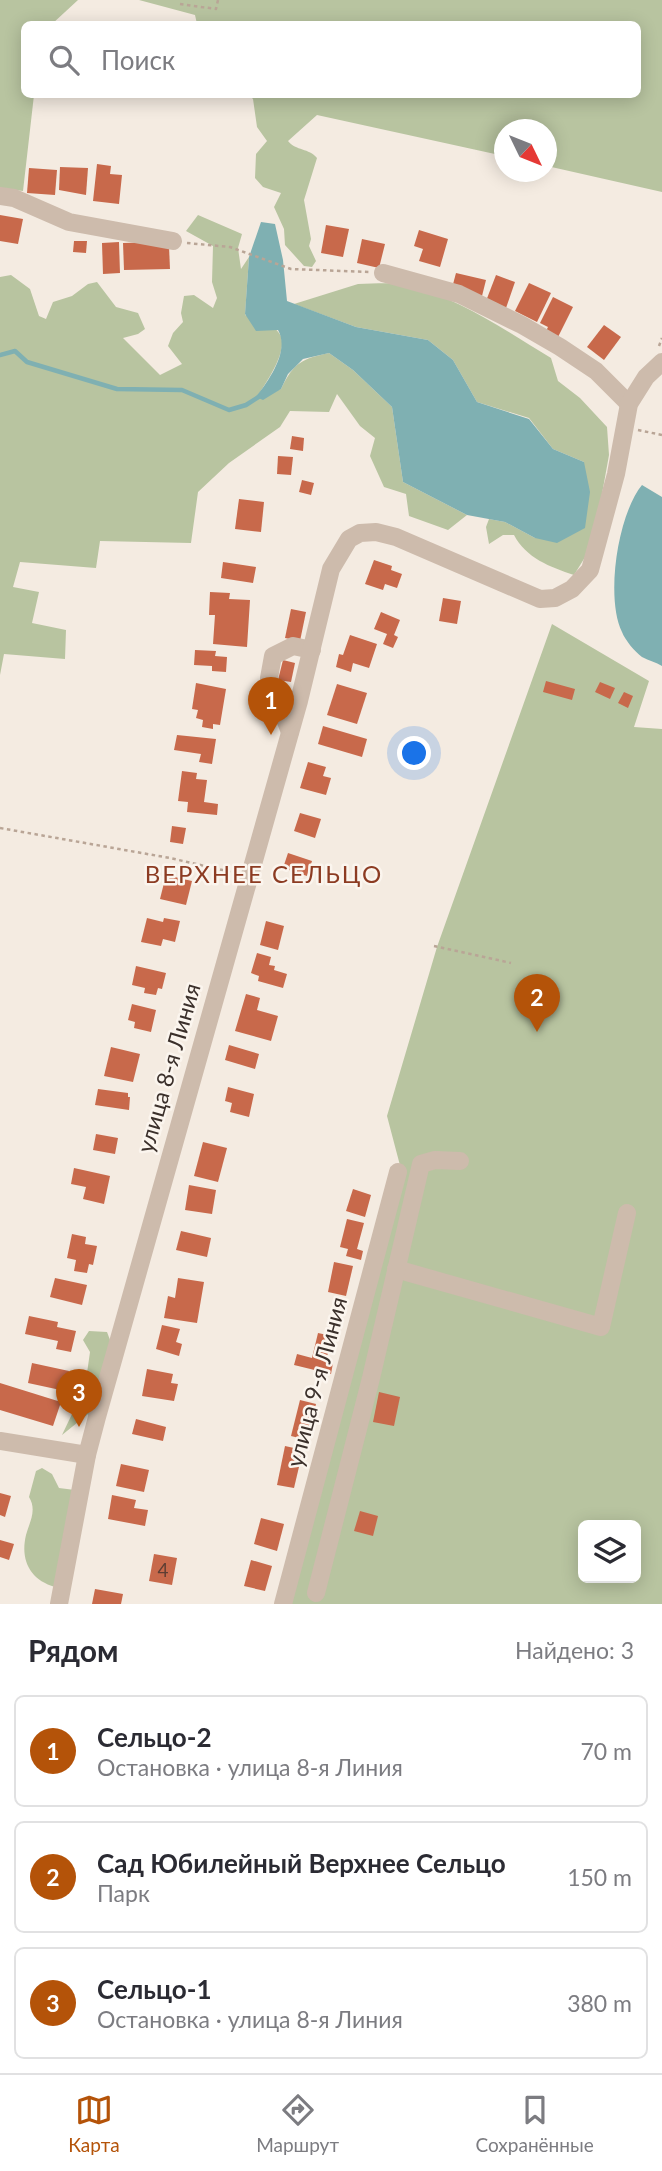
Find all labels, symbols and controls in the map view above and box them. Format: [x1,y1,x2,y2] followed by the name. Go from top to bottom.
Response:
[21,21,641,98] search box
[45,41,83,79] icon: search
[101,44,175,76] text: Поиск
[494,119,557,182] north arrow
[248,677,294,735] pin: 1
[397,736,431,770] your location
[145,859,383,888] district label: ВЕРХНЕЕ СЕЛЬЦО
[514,974,560,1032] pin: 2
[130,980,206,1156] street label: улица 8-я Линия
[280,1294,352,1470] street label: улица 9-я Линия
[56,1369,102,1427] pin: 3
[578,1520,641,1583] map controls
[578,1520,641,1583] button: layers
[157,1558,169,1581] house number: 4
[28,1632,118,1668] text: Рядом
[515,1636,634,1664] text: Найдено: 3
[97,1721,212,1753] text: Сельцо-2
[46,1737,60,1765] text: 1
[581,1737,632,1765] text: 70 m
[97,1753,403,1781] text: Остановка · улица 8-я Линия
[97,1847,506,1879] text: Сад Юбилейный Верхнее Сельцо
[46,1863,60,1891] text: 2
[567,1863,632,1891] text: 150 m
[97,1879,150,1907] text: Парк
[97,1973,212,2005] text: Сельцо-1
[46,1989,60,2017] text: 3
[567,1989,632,2017] text: 380 m
[97,2005,403,2033] text: Остановка · улица 8-я Линия
[68,2091,120,2156] tab: Карта
[256,2091,339,2156] tab: Маршрут
[475,2091,594,2156] tab: Сохранённые

